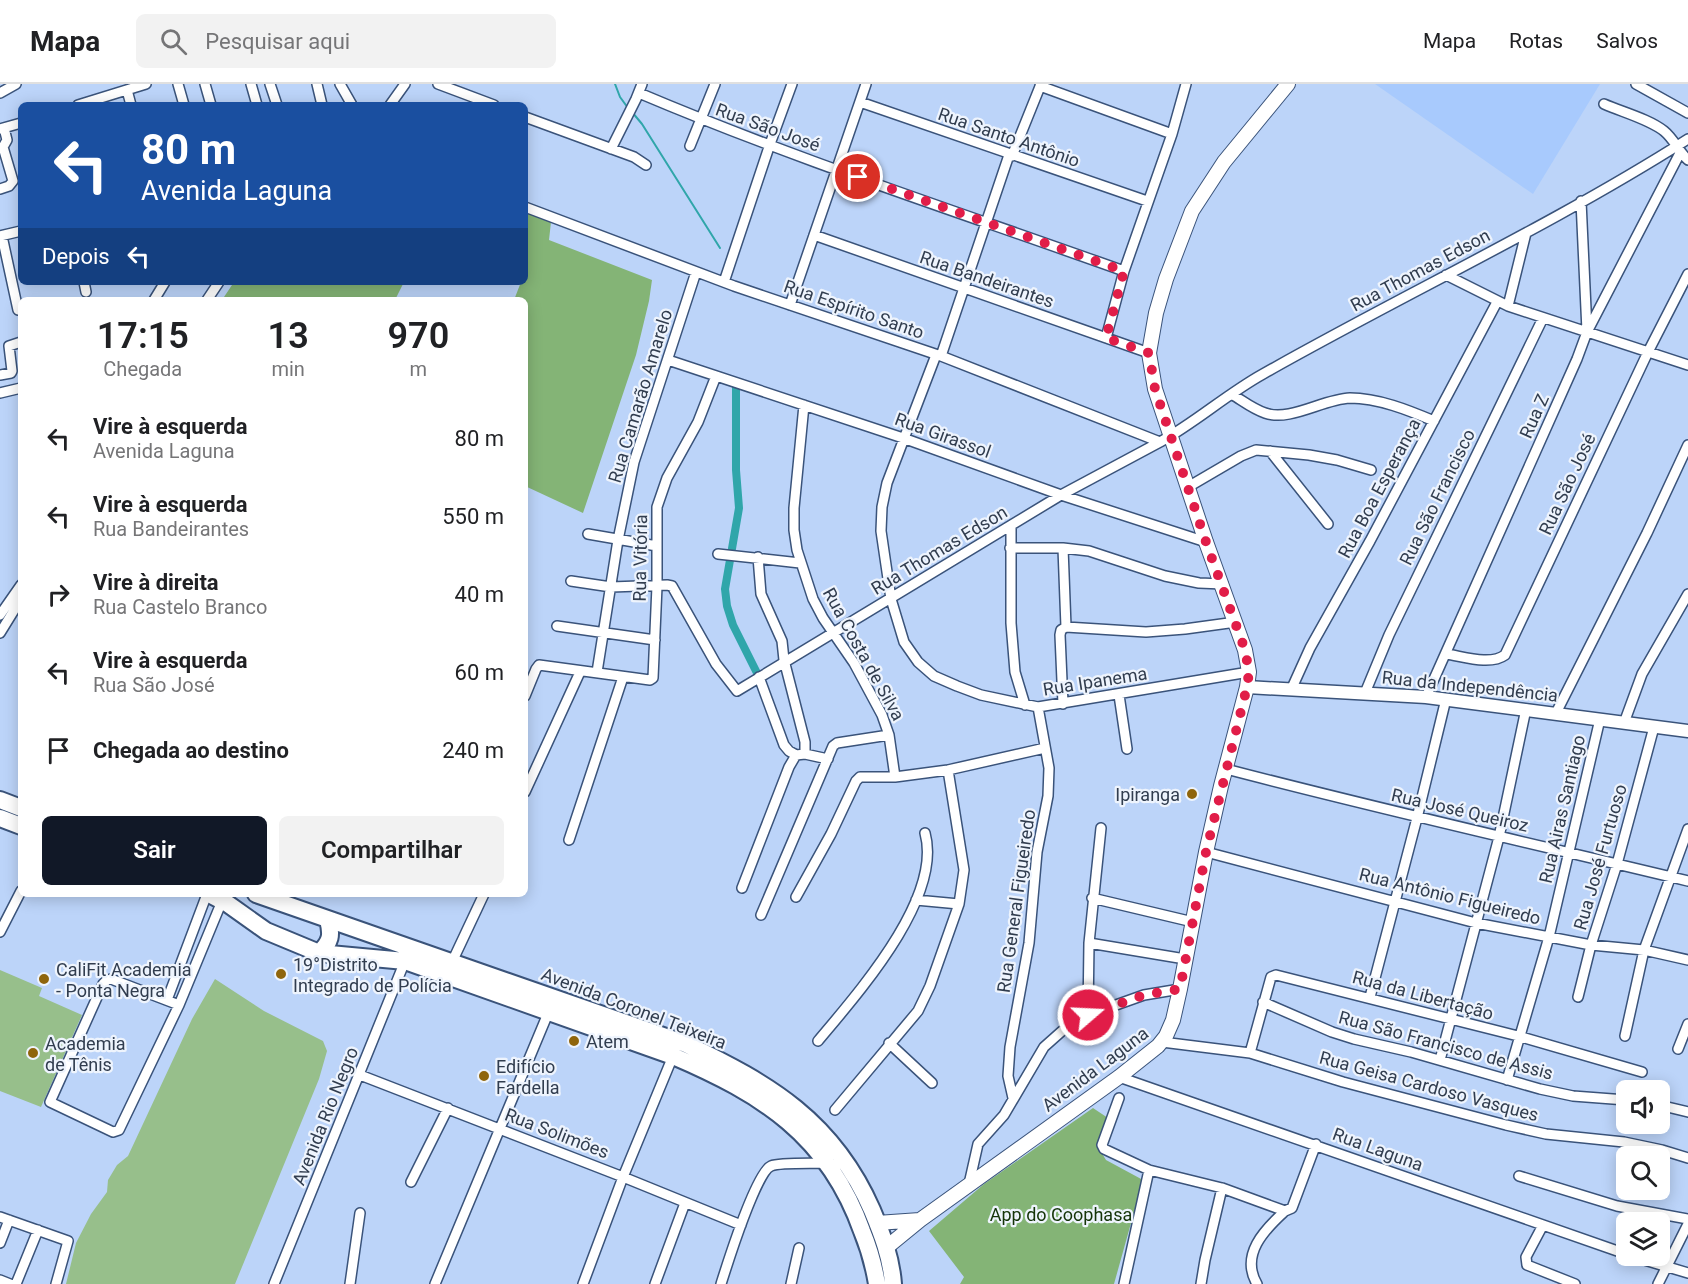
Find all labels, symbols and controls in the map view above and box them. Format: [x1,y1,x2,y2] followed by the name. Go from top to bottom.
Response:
[136,14,556,68] search box
[30,25,100,58] text: Mapa
[157,25,190,58] icon: search
[205,29,350,54] text: Pesquisar aqui
[1423,29,1476,53] text: Mapa
[1509,29,1563,53] text: Rotas
[1596,29,1658,53] text: Salvos
[713,98,823,156] street label: Rua São José
[935,103,1083,171] street label: Rua Santo Antônio
[141,125,236,174] text: 80 m
[42,126,120,204] icon: left
[832,151,883,202] pin
[841,160,874,193] icon: arrive
[141,175,332,207] text: Avenida Laguna
[1347,224,1493,316] street label: Rua Thomas Edson
[122,240,155,273] icon: left
[42,244,110,269] text: Depois
[917,246,1057,312] street label: Rua Bandeirantes
[781,275,927,343] street label: Rua Espírito Santo
[604,307,676,485] street label: Rua Camarão Amarelo
[97,315,189,357] text: 17:15
[268,315,309,357] text: 13
[388,315,449,357] text: 970
[103,357,182,381] text: Chegada
[271,357,305,381] text: min
[410,357,427,381] text: m
[1515,390,1553,441] street label: Rua Z
[892,408,994,462] street label: Rua Girassol
[93,414,247,439] text: Vire à esquerda
[1333,415,1425,561] street label: Rua Boa Esperança
[42,422,75,455] icon: left
[455,426,504,451] text: 80 m
[1395,426,1479,568] street label: Rua São Francisco
[1534,430,1600,538] street label: Rua São José
[93,439,235,463] text: Avenida Laguna
[93,492,247,517] text: Vire à esquerda
[42,500,75,533] icon: left
[867,501,1011,599] street label: Rua Thomas Edson
[442,504,504,529] text: 550 m
[629,514,651,602] street label: Rua Vitória
[93,517,249,541] text: Rua Bandeirantes
[93,570,219,595] text: Vire à direita
[42,578,75,611] icon: right
[455,582,504,607] text: 40 m
[819,584,909,724] street label: Rua Costa de Silva
[93,595,267,619] text: Rua Castelo Branco
[93,648,247,673] text: Vire à esquerda
[42,656,75,689] icon: left
[455,660,504,685] text: 60 m
[1041,662,1149,700] street label: Rua Ipanema
[1381,666,1559,706] street label: Rua da Independência
[93,673,215,697] text: Rua São José
[1535,733,1589,885] street label: Rua Airas Santiago
[42,734,75,767] icon: arrive
[93,738,289,763] text: Chegada ao destino
[442,738,504,763] text: 240 m
[1569,782,1631,932] street label: Rua José Furtuoso
[1115,784,1180,805] place label: Ipiranga
[1389,784,1531,836] street label: Rua José Queiroz
[1185,787,1199,801] marker: Ipiranga
[993,808,1039,994] street label: Rua General Figueiredo
[42,816,267,885] button: Sair
[279,816,504,885] button: Compartilhar
[1357,863,1543,929] street label: Rua Antônio Figueiredo
[293,954,452,996] place label: 19°Distrito Integrado de Polícia
[56,959,192,1001] place label: CaliFit Academia - Ponta Negra
[539,963,729,1053] street label: Avenida Coronel Teixeira
[1350,966,1496,1024] street label: Rua da Libertação
[274,967,288,981] marker: 19°Distrito Integrado de Polícia
[37,972,51,986] marker: CaliFit Academia - Ponta Negra
[1056,983,1120,1047] position arrow
[1337,1006,1555,1084] street label: Rua São Francisco de Assis
[1038,1022,1152,1116] street label: Avenida Laguna
[586,1031,629,1052] place label: Atem
[45,1033,126,1075] place label: Academia de Tênis
[567,1034,581,1048] marker: Atem
[288,1044,362,1188] street label: Avenida Rio Negro
[26,1046,40,1060] marker: Academia de Tênis
[1317,1047,1541,1125] street label: Rua Geisa Cardoso Vasques
[496,1056,560,1098] place label: Edifício Fardella
[477,1069,491,1083] marker: Edifício Fardella
[1616,1080,1670,1266] map controls
[1616,1080,1670,1134] button: sound
[502,1104,612,1162] street label: Rua Solimões
[1330,1123,1426,1175] street label: Rua Laguna
[1616,1146,1670,1200] button: search
[990,1204,1132,1225] park label: App do Coophasa
[1616,1212,1670,1266] button: layers

